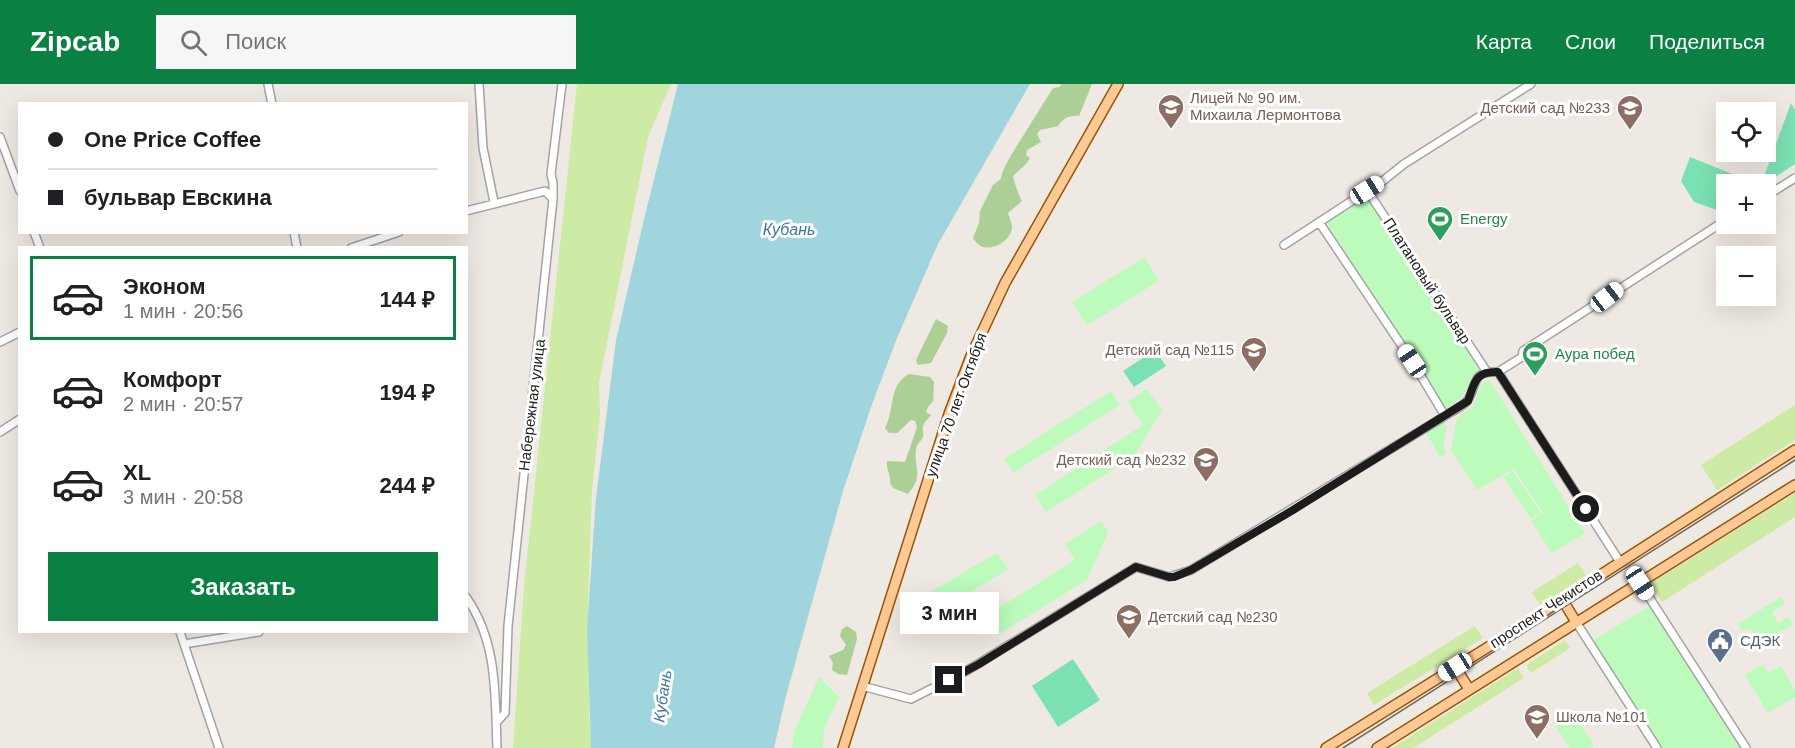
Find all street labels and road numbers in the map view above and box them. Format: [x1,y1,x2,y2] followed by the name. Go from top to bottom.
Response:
[1380,214,1475,347] street label: Платановый бульвар
[922,330,990,479] street label: улица 70 лет Октября
[515,337,548,472] street label: Набережная улица
[1486,566,1605,651] street label: проспект Чекистов

